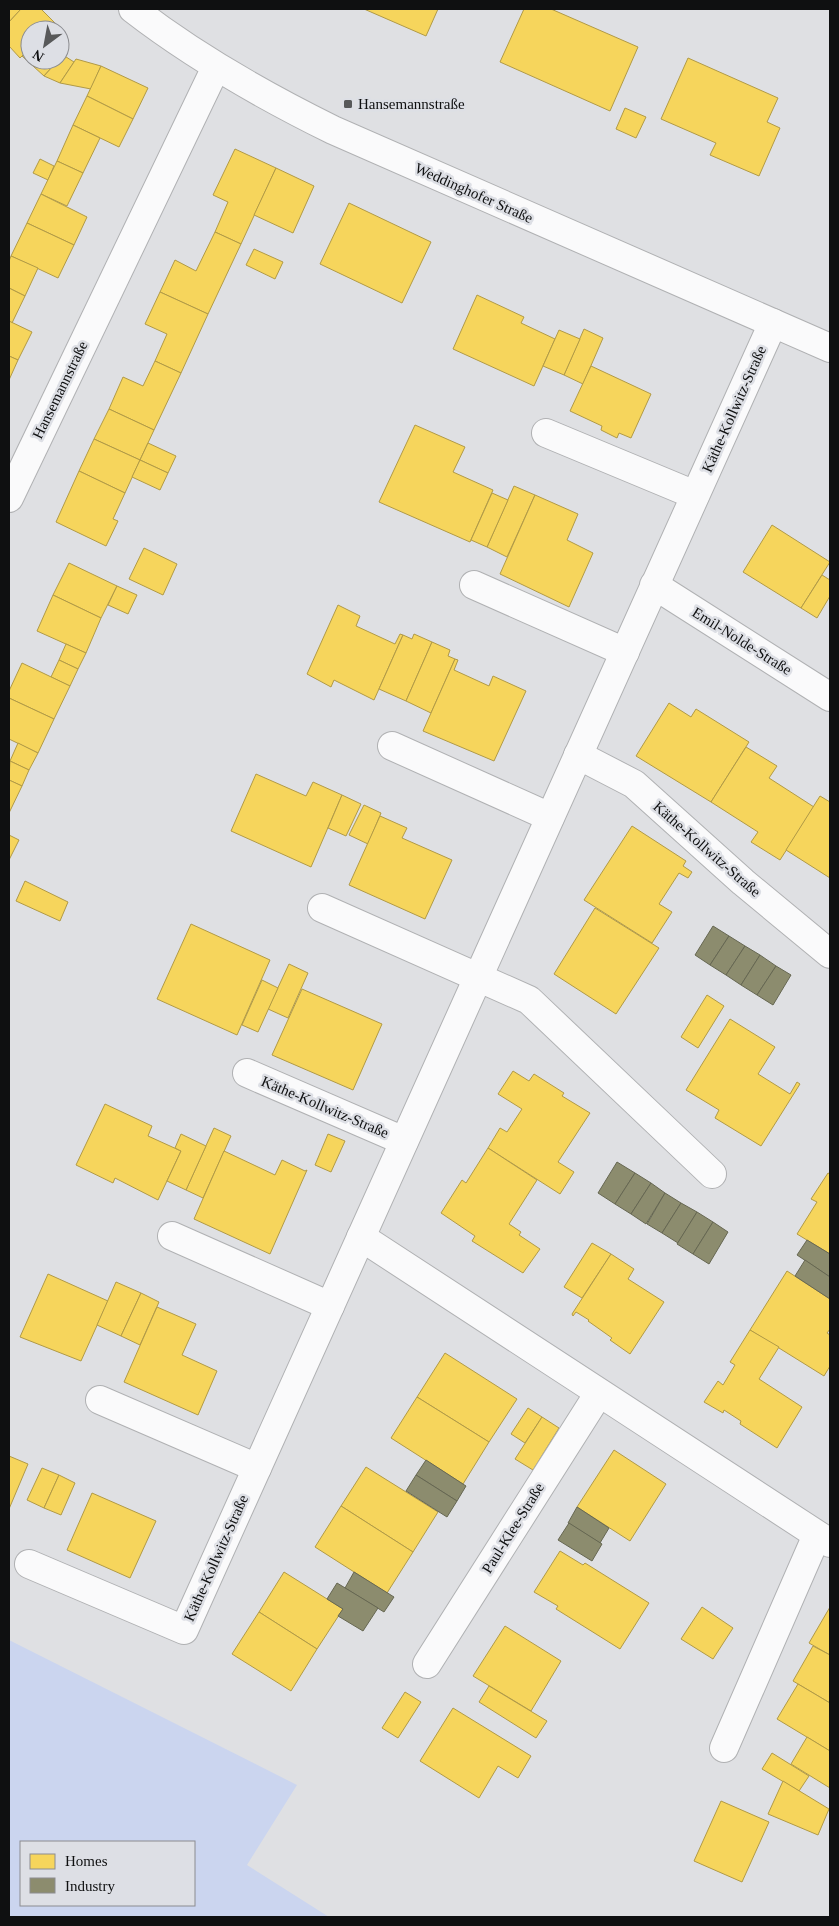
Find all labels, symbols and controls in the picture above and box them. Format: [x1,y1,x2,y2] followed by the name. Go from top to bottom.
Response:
[20,20,70,70] north arrow
[30,47,47,65] text: N
[358,96,465,112] place label: Hansemannstraße
[342,98,354,110] marker: Hansemannstraße
[413,160,536,226] street label: Weddinghofer Straße
[29,338,91,441] street label: Hansemannstraße
[699,343,769,475] street label: Käthe-Kollwitz-Straße
[689,604,795,678] street label: Emil-Nolde-Straße
[650,798,764,900] street label: Käthe-Kollwitz-Straße
[259,1073,391,1141] street label: Käthe-Kollwitz-Straße
[479,1480,547,1576] street label: Paul-Klee-Straße
[181,1492,251,1624] street label: Käthe-Kollwitz-Straße
[20,1841,195,1906] legend
[65,1853,108,1869] text: Homes
[65,1878,115,1894] text: Industry

